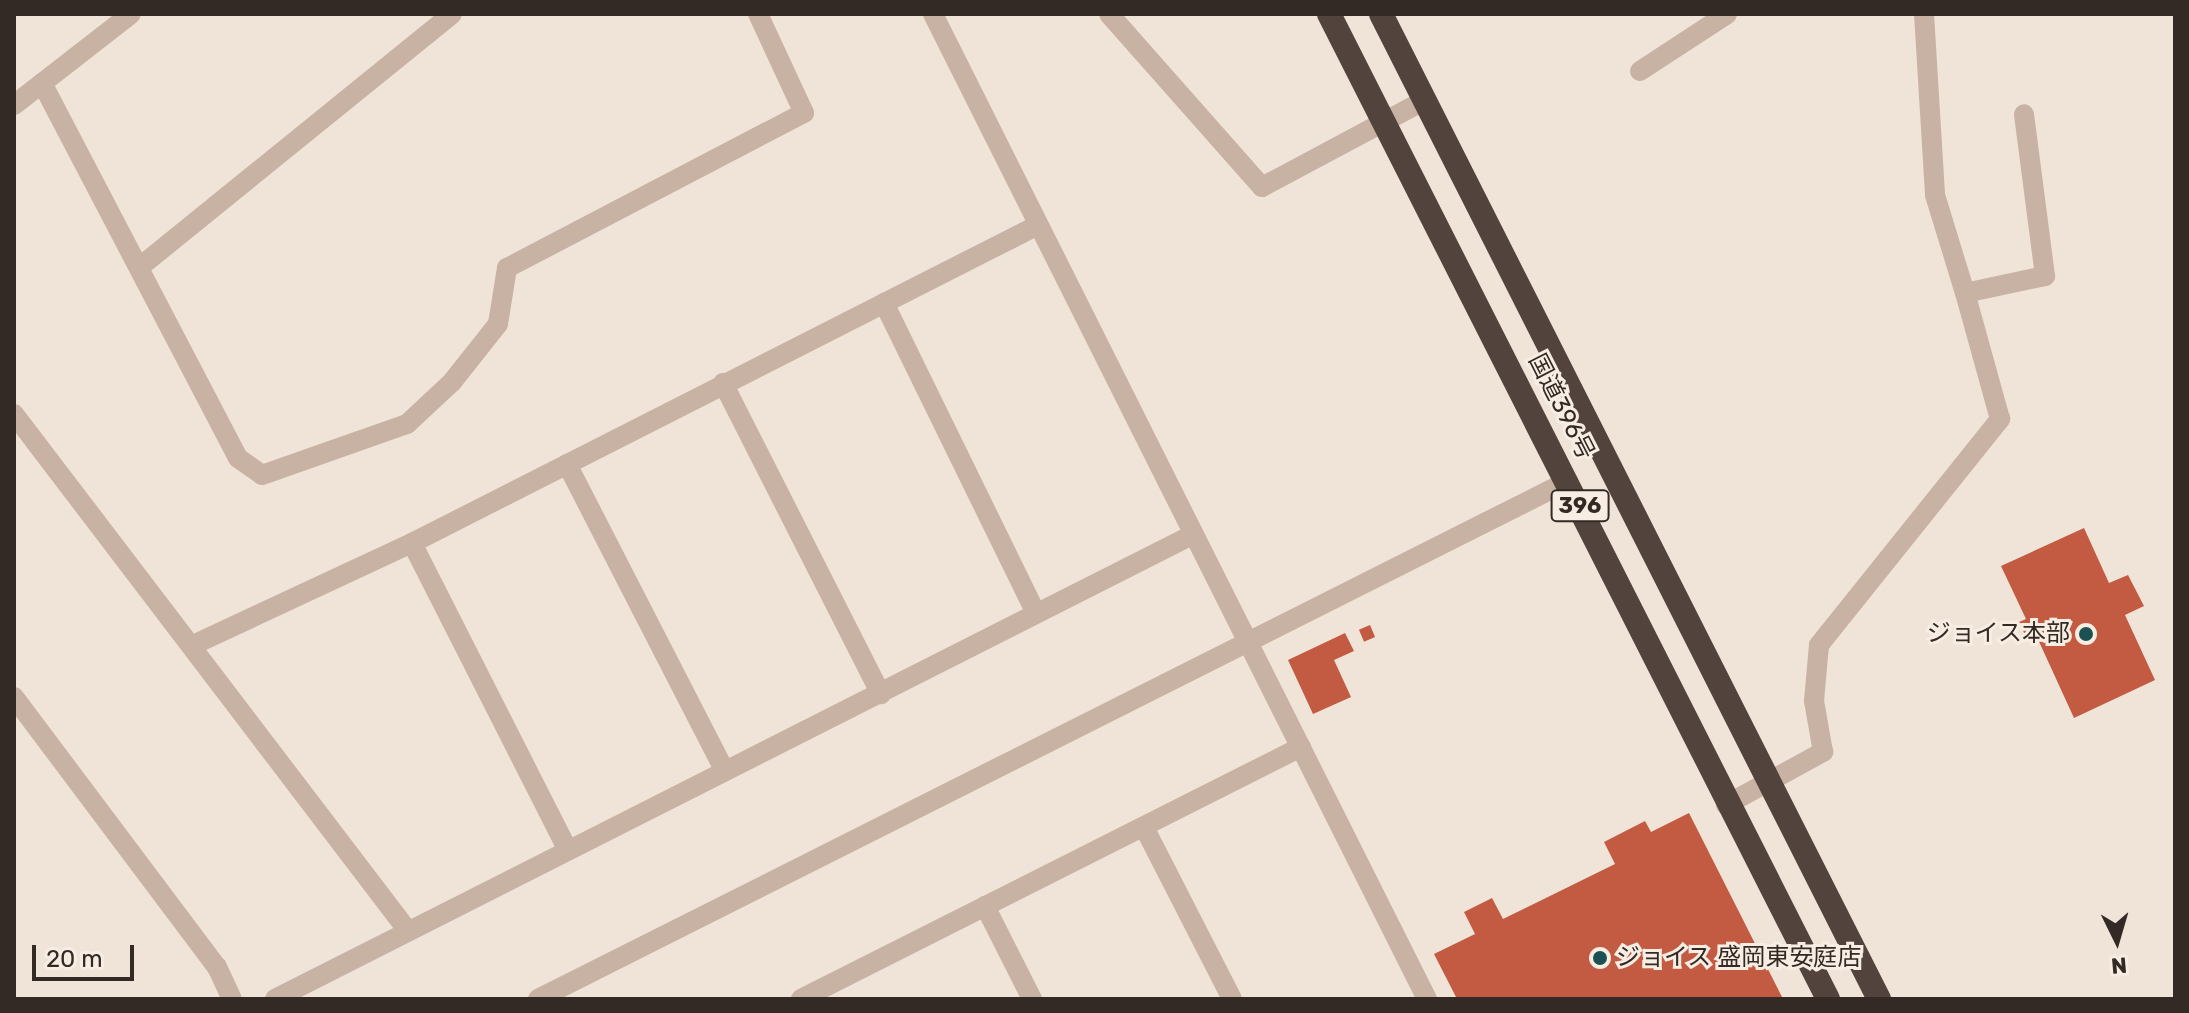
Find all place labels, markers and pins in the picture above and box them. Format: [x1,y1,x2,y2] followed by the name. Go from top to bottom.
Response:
[1926,620,2070,648] place label: ジョイス本部
[2077,625,2095,643] marker: ジョイス本部
[1616,944,1862,972] place label: ジョイス 盛岡東安庭店
[1591,949,1609,967] marker: ジョイス 盛岡東安庭店

